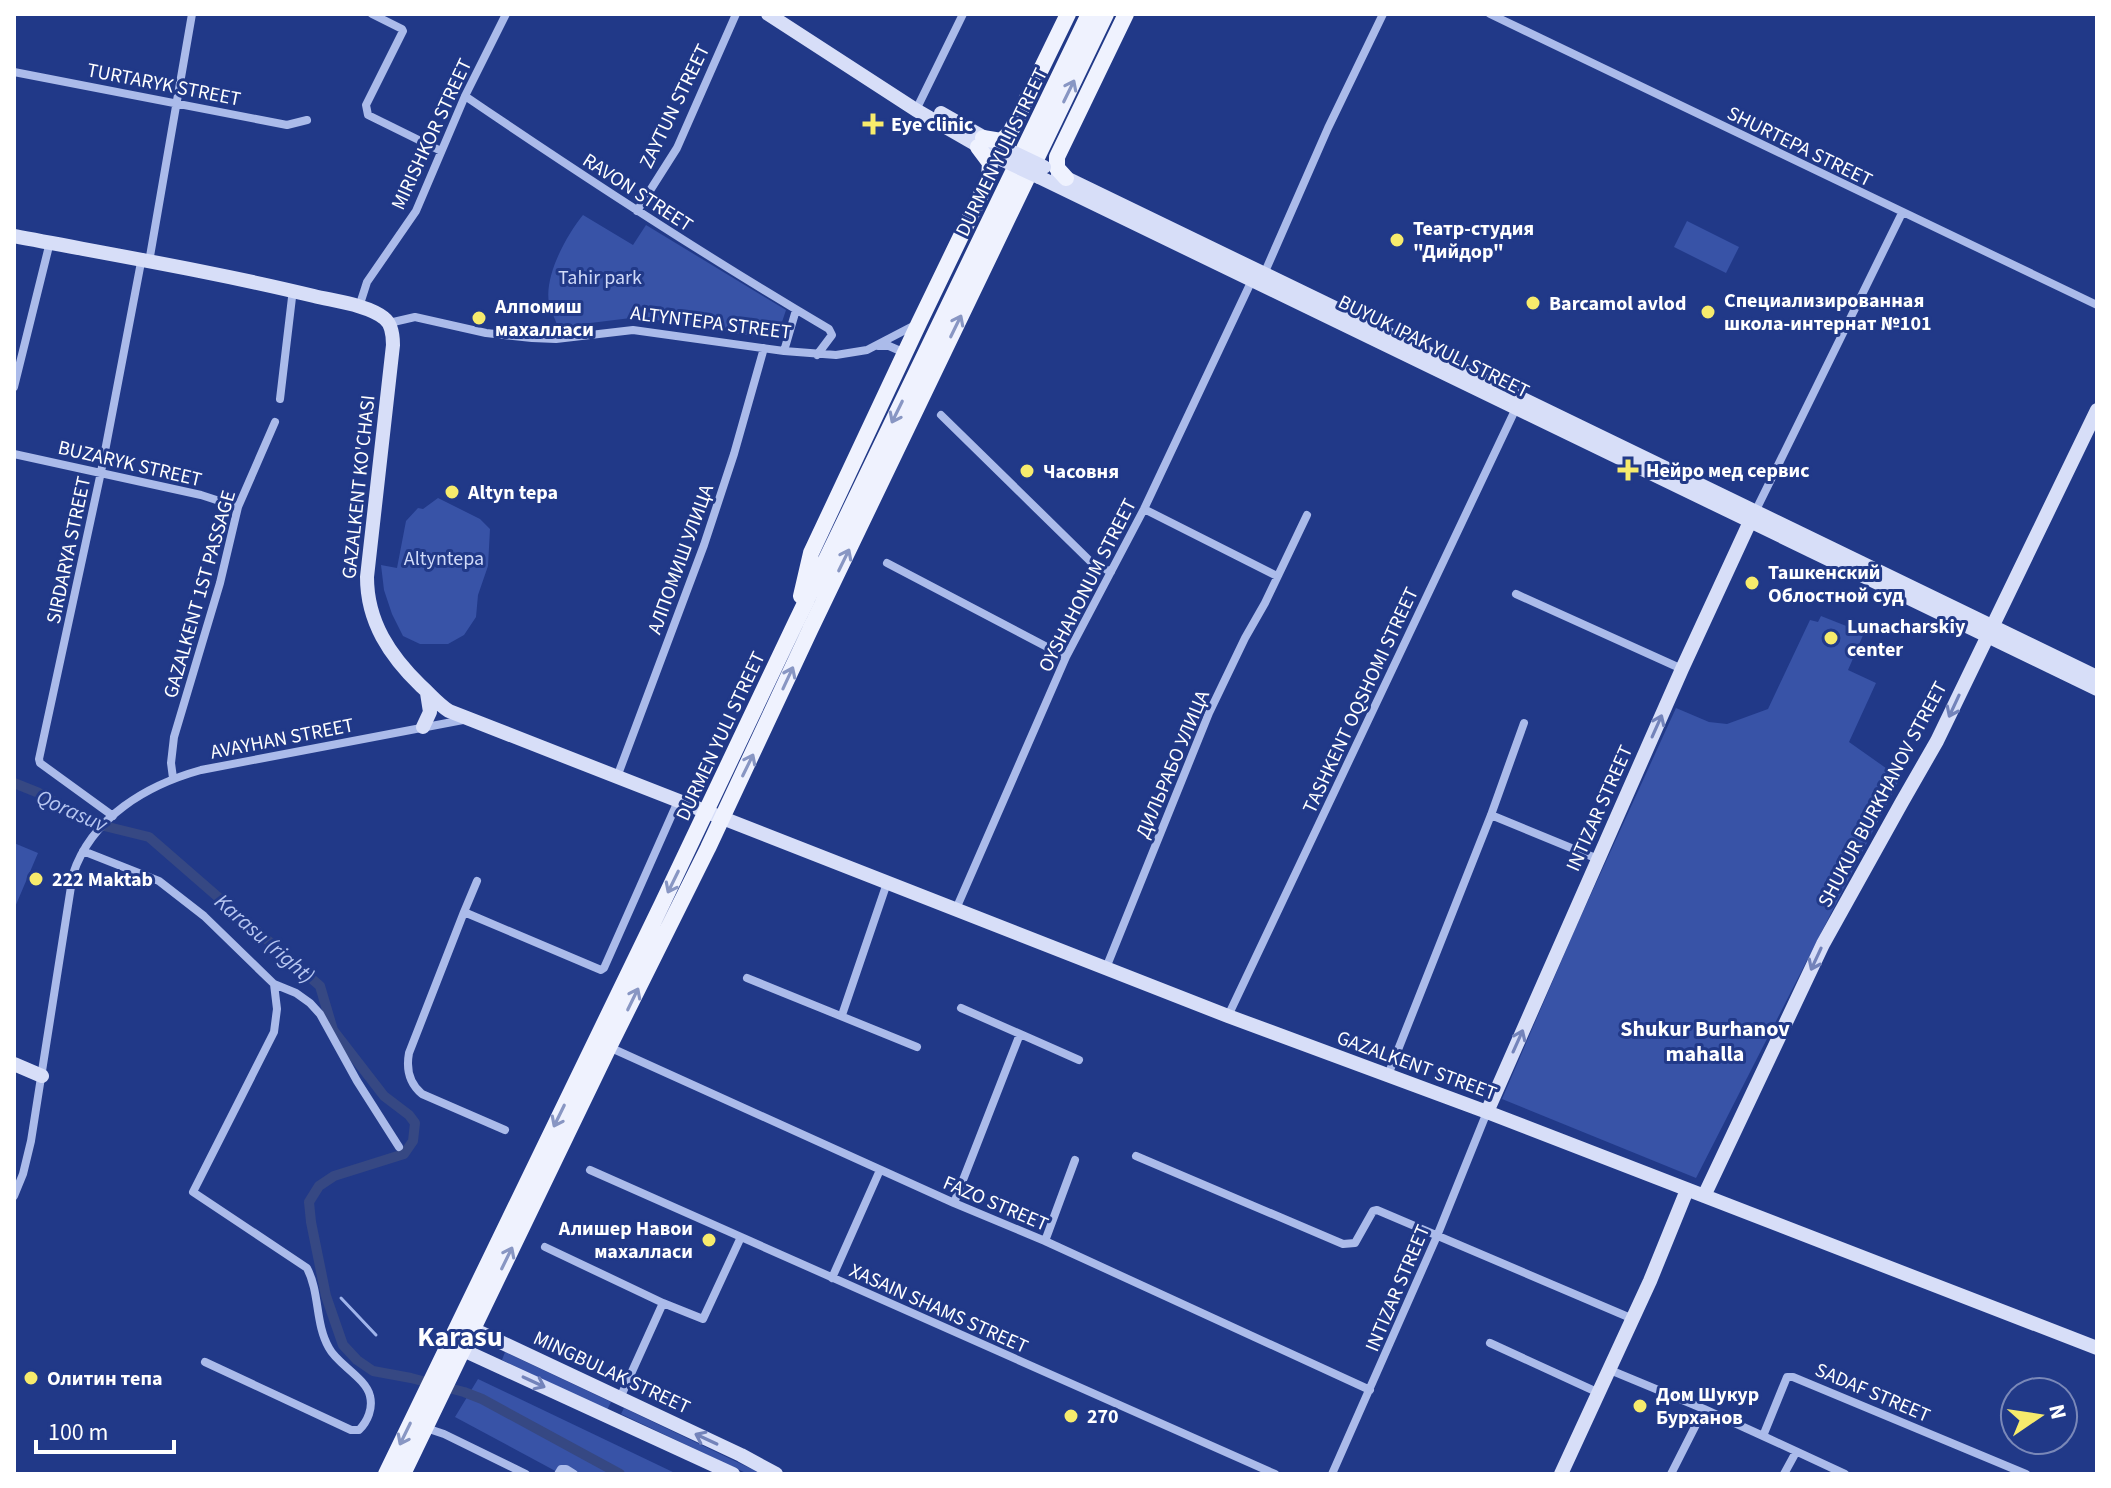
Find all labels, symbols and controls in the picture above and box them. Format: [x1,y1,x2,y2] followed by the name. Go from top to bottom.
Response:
[633,39,717,173] street label: ZAYTUN STREET
[385,54,479,215] street label: MIRISHKOR STREET
[84,56,243,114] street label: TURTARYK STREET
[949,63,1055,241] street label: DURMEN YULI STREET
[1062,80,1077,104] one-way arrow
[1722,100,1877,194] street label: SHURTEPA STREET
[891,111,973,139] place label: Eye clinic
[862,113,884,135] marker: Eye clinic
[577,147,698,239] street label: RAVON STREET
[1413,215,1534,266] place label: Театр-студия "Дийдор"
[1388,231,1406,249] marker: Театр-студия "Дийдор"
[558,264,642,292] park label: Tahir park
[1724,287,1932,338] place label: Специализированная школа-интернат №101
[1333,288,1534,406] street label: BUYUK IPAK YULI STREET
[1549,290,1686,318] place label: Barcamol avlod
[494,293,594,344] place label: Алпомиш махалласи
[1524,294,1542,312] marker: Barcamol avlod
[629,299,793,347] street label: ALTYNTEPA STREET
[1699,303,1717,321] marker: Специализированная школа-интернат №101
[470,309,488,327] marker: Алпомиш махалласи
[949,314,964,338] one-way arrow
[335,394,383,580] street label: GAZALKENT KO'CHASI
[889,400,904,424] one-way arrow
[55,434,205,494] street label: BUZARYK STREET
[1646,457,1809,485] place label: Нейро мед сервис
[1043,458,1119,486] place label: Часовня
[1617,459,1639,481] marker: Нейро мед сервис
[1018,462,1036,480] marker: Часовня
[40,474,98,626] street label: SIRDARYA STREET
[467,479,558,507] place label: Altyn tepa
[641,480,721,638] street label: АЛПОМИШ УЛИЦА
[443,483,461,501] marker: Altyn tepa
[157,487,243,701] street label: GAZALKENT 1ST PASSAGE
[1032,494,1144,677] street label: OYSHAHONUM STREET
[404,545,484,573] park label: Altyntepa
[837,548,852,572] one-way arrow
[1768,559,1904,610] place label: Ташкенский Облостной суд
[1743,574,1761,592] marker: Ташкенский Облостной суд
[1296,582,1426,818] street label: TАSHKENT OQSHOMI STREET
[1847,613,1966,664] place label: Lunacharskiy center
[1822,629,1840,647] marker: Lunacharskiy center
[669,647,773,826] street label: DURMEN YULI STREET
[781,666,796,690] one-way arrow
[1811,676,1955,912] street label: SHUKUR BURKHANOV STREET
[1129,686,1217,843] street label: ДИЛЬРАБО УЛИЦА
[1946,694,1961,718] one-way arrow
[208,711,357,767] street label: AVAYHAN STREET
[1650,714,1665,739] one-way arrow
[1560,741,1640,876] street label: INTIZАR STREET
[741,753,756,777] one-way arrow
[31,781,113,841] water label: Qorasuv
[52,866,153,894] place label: 222 Maktab
[27,870,45,888] marker: 222 Maktab
[665,870,680,894] one-way arrow
[207,886,321,991] water label: Karasu (right)
[1808,947,1823,971] one-way arrow
[626,988,641,1012] one-way arrow
[1620,1013,1790,1070] district label: Shukur Burhanov mahalla
[1333,1024,1501,1108] street label: GAZALKENT STREET
[1511,1029,1526,1053] one-way arrow
[550,1104,566,1128] one-way arrow
[939,1169,1053,1239] street label: FAZO STREET
[558,1215,693,1266] place label: Алишер Навои махалласи
[1359,1220,1437,1356] street label: INTIZAR STREET
[700,1231,718,1249] marker: Алишер Навои махалласи
[500,1247,515,1271] one-way arrow
[845,1257,1033,1361] street label: XASAIN SHAMS STREET
[417,1317,503,1357] district label: Karasu
[529,1324,695,1422] street label: MINGBULAK STREET
[1811,1356,1935,1430] street label: SADAF STREET
[47,1365,162,1393] place label: Олитин тепа
[22,1369,40,1387] marker: Олитин тепа
[522,1375,546,1390] one-way arrow
[1999,1376,2079,1456] north arrow
[1656,1381,1759,1432] place label: Дом Шукур Бурханов
[1631,1397,1649,1415] marker: Дом Шукур Бурханов
[2040,1401,2075,1422] text: N
[1087,1403,1119,1431] place label: 270
[36,1404,174,1454] scale bar
[1062,1407,1080,1425] marker: 270
[48,1415,108,1450] text: 100 m
[397,1422,412,1446] one-way arrow
[695,1431,719,1446] one-way arrow

